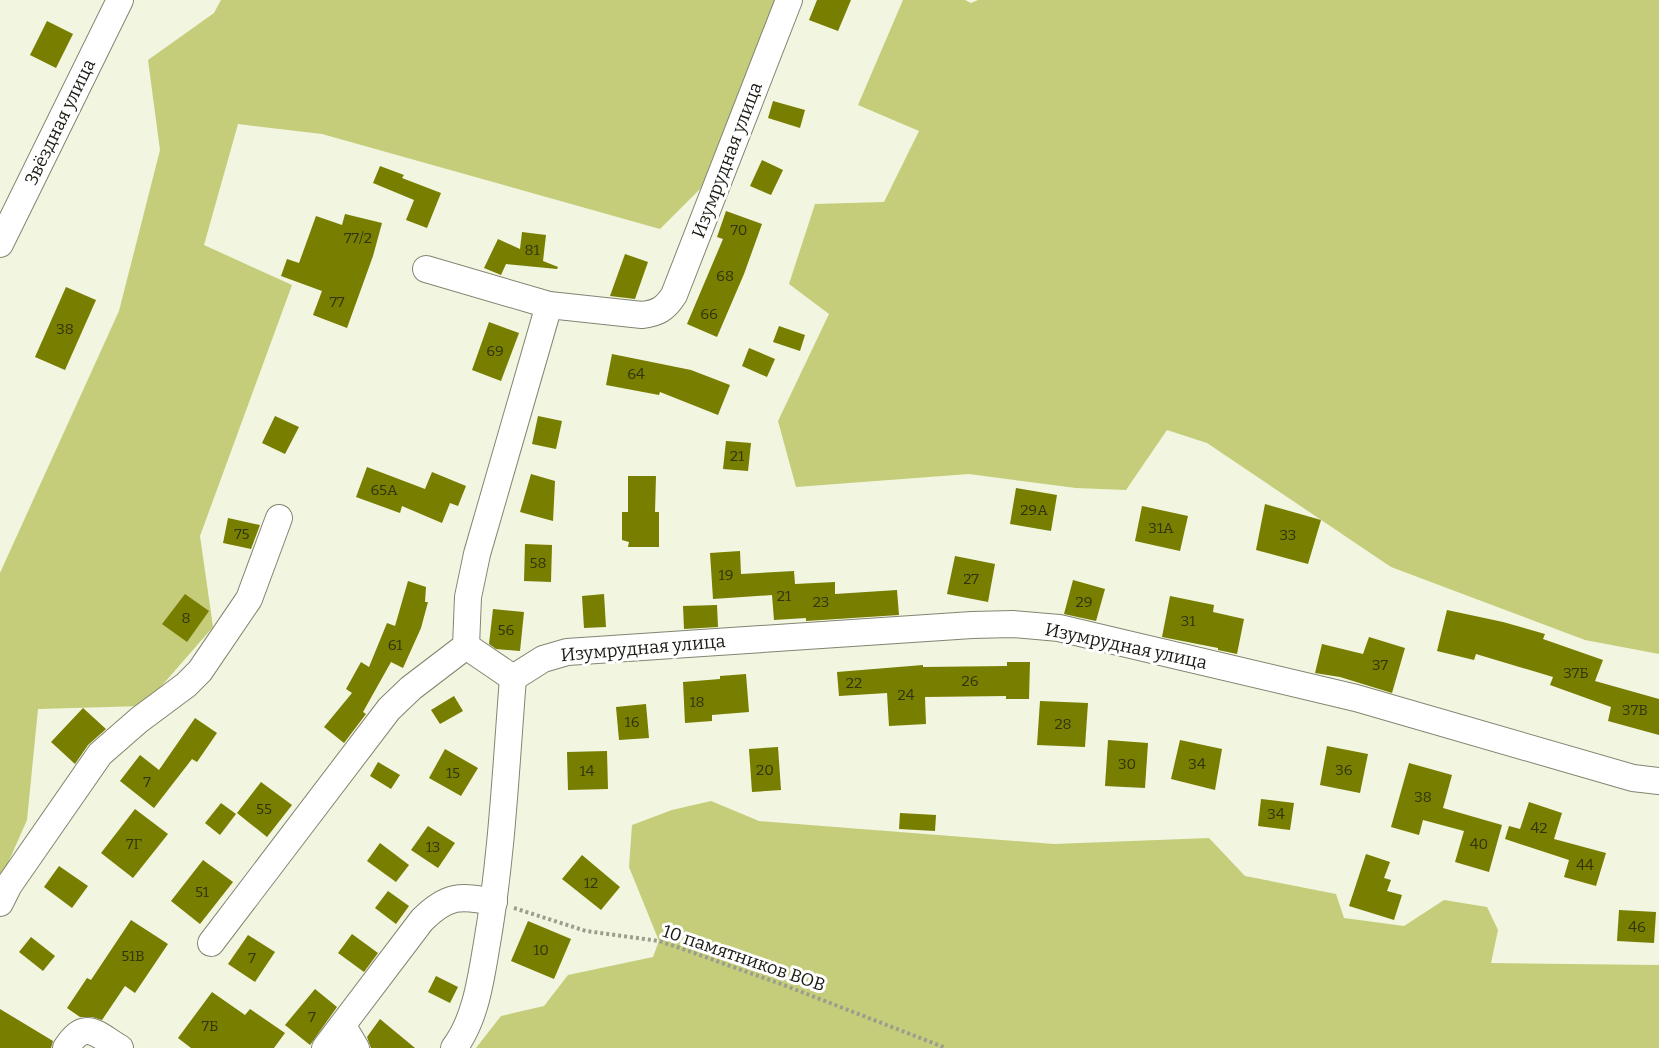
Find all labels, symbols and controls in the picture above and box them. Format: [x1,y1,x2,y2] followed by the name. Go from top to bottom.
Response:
[20,55,100,189] street label: Звёздная улица
[687,79,767,241] street label: Изумрудная улица
[731,221,747,239] house number: 70
[344,229,372,247] house number: 77/2
[524,241,540,259] house number: 81
[716,267,734,285] house number: 68
[329,293,345,311] house number: 77
[700,305,718,323] house number: 66
[56,320,74,338] house number: 38
[486,342,504,360] house number: 69
[627,365,645,383] house number: 64
[730,447,744,465] house number: 21
[370,481,398,499] house number: 65А
[1020,501,1048,519] house number: 29А
[1148,519,1174,537] house number: 31А
[234,525,250,543] house number: 75
[1280,526,1296,544] house number: 33
[529,554,547,572] house number: 58
[719,566,733,584] house number: 19
[963,570,979,588] house number: 27
[777,587,791,605] house number: 21
[813,593,829,611] house number: 23
[1076,593,1092,611] house number: 29
[181,609,191,627] house number: 8
[1181,612,1195,630] house number: 31
[1043,618,1209,674] street label: Изумрудная улица
[498,621,515,639] house number: 56
[560,630,726,666] street label: Изумрудная улица
[388,636,402,654] house number: 61
[1372,656,1389,674] house number: 37
[1563,664,1589,682] house number: 37Б
[962,672,979,690] house number: 26
[846,674,862,692] house number: 22
[898,686,915,704] house number: 24
[689,693,705,711] house number: 18
[1622,701,1648,719] house number: 37В
[625,713,640,731] house number: 16
[1054,715,1072,733] house number: 28
[1118,755,1136,773] house number: 30
[1188,755,1206,773] house number: 34
[756,761,774,779] house number: 20
[1335,761,1353,779] house number: 36
[580,762,595,780] house number: 14
[446,764,460,782] house number: 15
[143,773,151,791] house number: 7
[1414,788,1432,806] house number: 38
[256,800,272,818] house number: 55
[1267,805,1285,823] house number: 34
[1531,819,1547,837] house number: 42
[126,835,142,853] house number: 7Г
[1470,835,1488,853] house number: 40
[426,838,440,856] house number: 13
[1576,856,1594,874] house number: 44
[584,874,598,892] house number: 12
[195,883,209,901] house number: 51
[1628,918,1646,936] house number: 46
[660,920,828,996] street label: 10 памятников ВОВ
[533,941,549,959] house number: 10
[121,947,145,965] house number: 51В
[248,949,256,967] house number: 7
[308,1008,316,1026] house number: 7
[202,1017,218,1035] house number: 7Б

